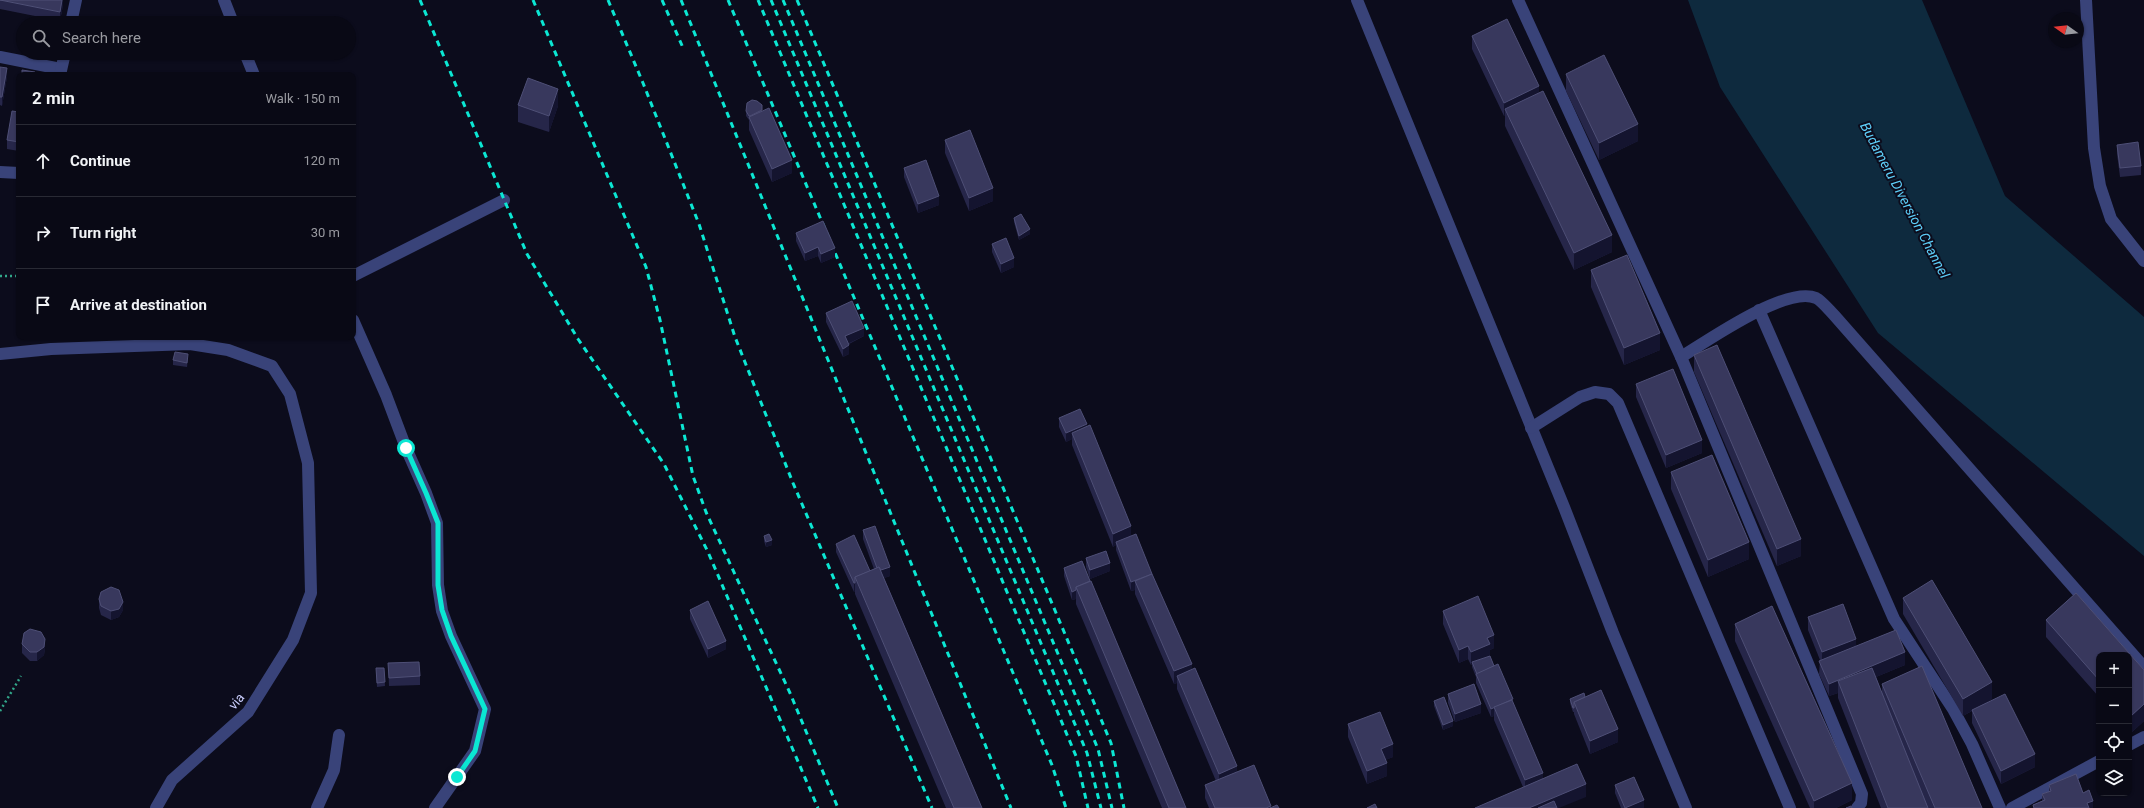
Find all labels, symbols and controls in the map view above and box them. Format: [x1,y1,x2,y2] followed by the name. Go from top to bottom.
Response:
[2048,12,2084,48] north arrow
[16,16,356,60] search box
[30,27,52,49] icon: search
[62,29,141,47] text: Search here
[32,88,75,108] text: 2 min
[265,91,340,106] text: Walk · 150 m
[1857,119,1953,281] water label: Budameru Diversion Channel
[32,150,54,172] icon: ahead
[70,152,131,170] text: Continue
[303,153,340,168] text: 120 m
[32,222,54,244] icon: right
[70,224,136,242] text: Turn right
[311,225,340,240] text: 30 m
[32,294,54,316] icon: arrive
[70,296,207,314] text: Arrive at destination
[397,439,415,457] route start
[2096,652,2132,796] map controls
[2096,652,2132,688] button: +
[2096,688,2132,724] button: −
[225,690,247,712] street label: via
[2096,724,2132,760] button: locate
[2096,760,2132,796] button: layers
[448,768,466,786] route end

